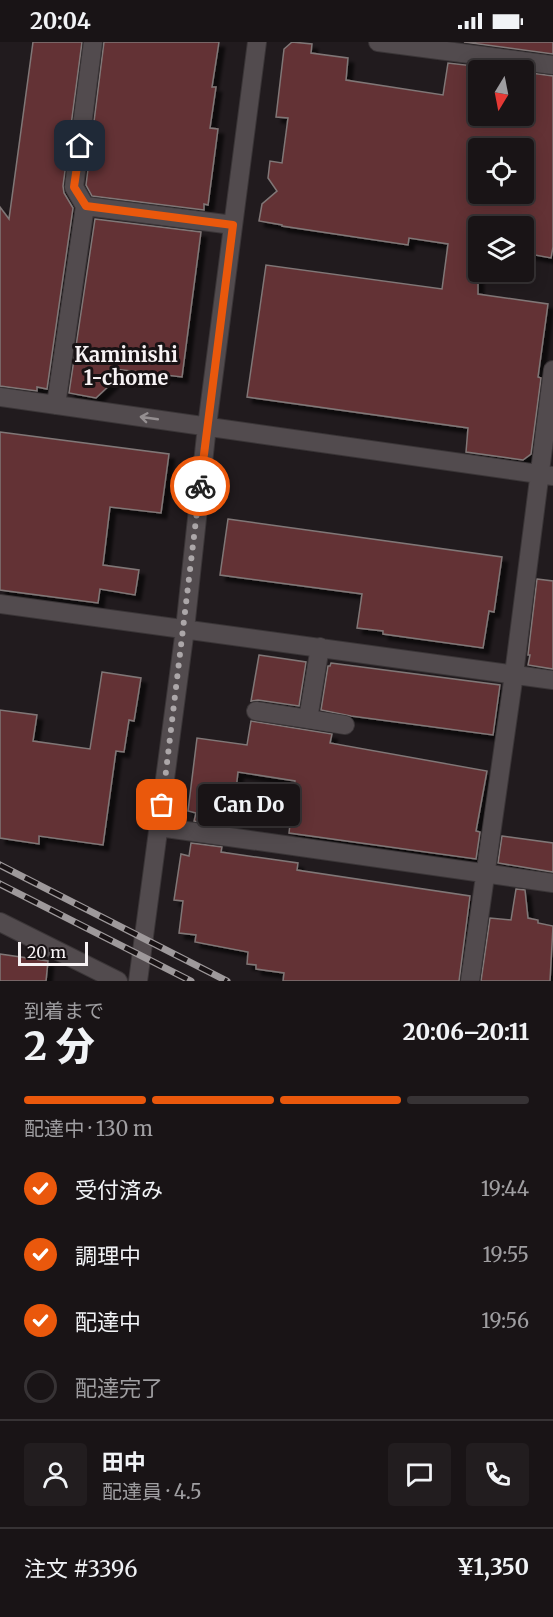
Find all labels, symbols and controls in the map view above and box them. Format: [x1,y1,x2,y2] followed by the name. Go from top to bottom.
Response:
[30,7,91,35] text: 20:04
[468,60,534,126] north arrow
[468,60,534,282] map controls
[54,120,105,171] pin
[63,129,96,162] icon: home
[468,138,534,204] button: locate
[468,216,534,282] button: layers
[74,342,178,390] district label: Kaminishi 1-chome
[140,413,159,424] one-way arrow
[170,456,230,516] courier
[184,470,217,503] icon: bike
[136,779,187,830] pin
[198,784,300,826] callout: Can Do
[145,788,178,821] icon: bag
[214,792,284,817] text: Can Do
[18,939,88,966] scale bar
[27,942,66,962] text: 20 m
[24,998,104,1023] text: 到着まで
[403,1018,529,1046] text: 20:06–20:11
[24,1022,95,1071] text: 2 分
[24,1116,153,1141] text: 配達中 · 130 m
[24,1172,57,1205] icon: check
[75,1176,163,1204] text: 受付済み
[481,1176,529,1201] text: 19:44
[24,1238,57,1271] icon: check
[75,1242,141,1270] text: 調理中
[483,1242,529,1267] text: 19:55
[24,1304,57,1337] icon: check
[75,1308,141,1336] text: 配達中
[481,1308,529,1333] text: 19:56
[75,1374,163,1402] text: 配達完了
[24,1443,87,1506] button: person
[388,1443,451,1506] button: chat
[466,1443,529,1506] button: phone
[102,1448,146,1476] text: 田中
[102,1479,202,1504] text: 配達員 · 4.5
[457,1553,529,1581] text: ¥1,350
[24,1555,138,1583] text: 注文 #3396

